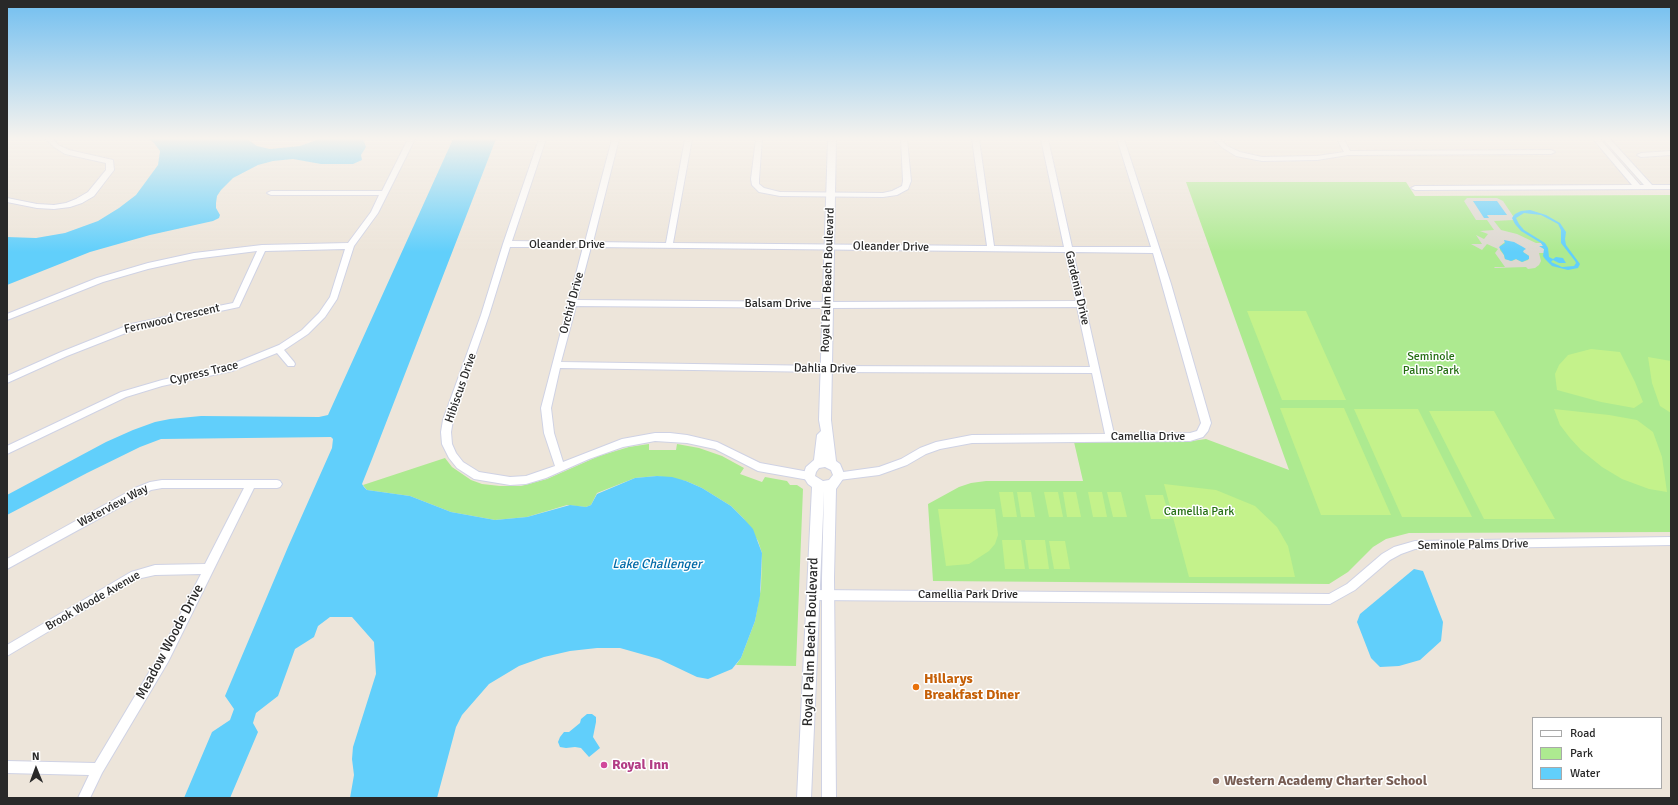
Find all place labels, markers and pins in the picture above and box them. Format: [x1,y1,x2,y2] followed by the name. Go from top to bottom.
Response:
[924,671,1020,704] place label: Hillarys Breakfast Diner
[911,682,921,692] marker: Hillarys Breakfast Diner
[612,757,669,773] place label: Royal Inn
[599,760,609,770] marker: Royal Inn
[1224,773,1427,789] place label: Western Academy Charter School
[1211,776,1221,786] marker: Western Academy Charter School

